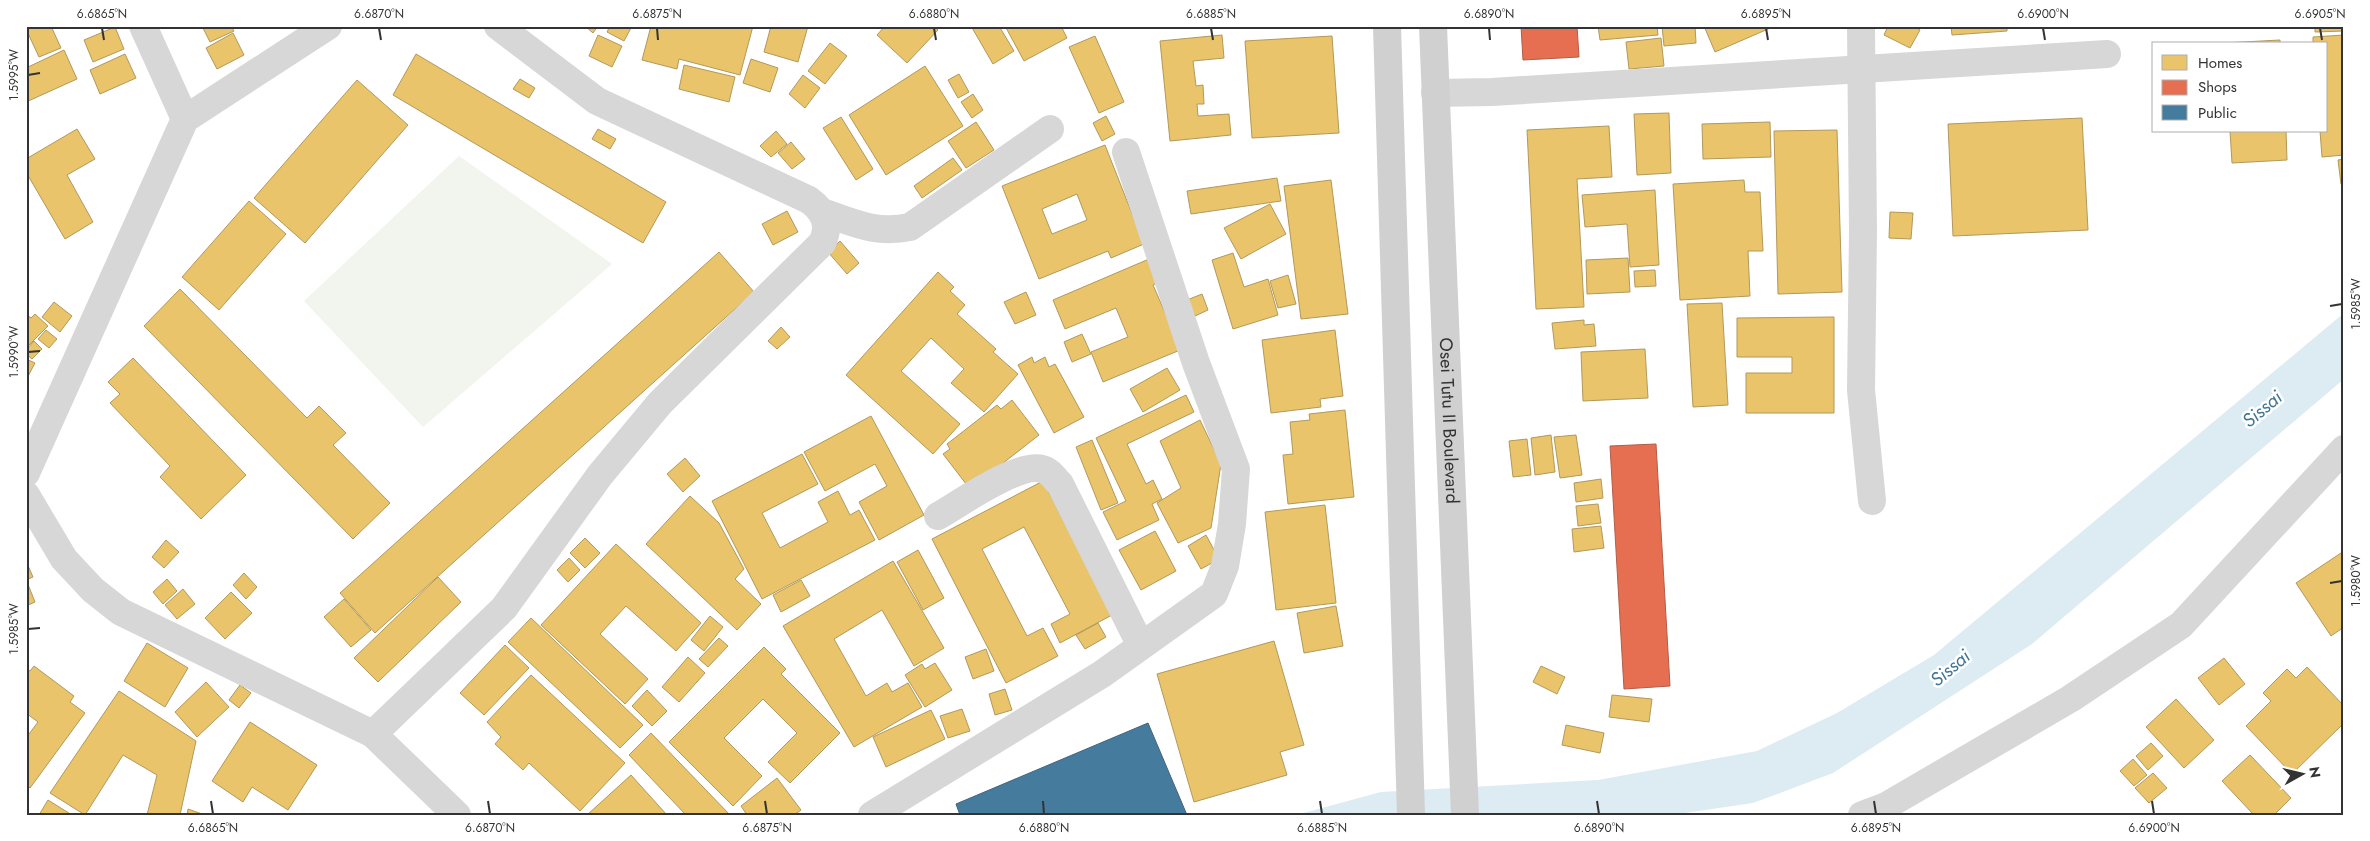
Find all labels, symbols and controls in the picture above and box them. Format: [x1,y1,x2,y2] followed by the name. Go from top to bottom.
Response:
[77,5,127,23] text: 6.6865°N
[354,5,404,23] text: 6.6870°N
[632,5,682,23] text: 6.6875°N
[909,5,959,23] text: 6.6880°N
[1186,5,1236,23] text: 6.6885°N
[1464,5,1514,23] text: 6.6890°N
[1741,5,1791,23] text: 6.6895°N
[2017,5,2069,23] text: 6.6900°N
[2295,5,2345,23] text: 6.6905°N
[2152,42,2328,132] legend
[5,49,23,101] text: 1.5995°W
[2198,52,2242,74] text: Homes
[2198,76,2237,98] text: Shops
[2198,102,2237,124] text: Public
[2347,278,2365,330] text: 1.5985°W
[5,326,23,378] text: 1.5990°W
[1433,337,1465,504] street label: Osei Tutu II Boulevard
[2236,383,2289,434] water label: Sissai
[2347,555,2365,607] text: 1.5980°W
[5,603,23,655] text: 1.5985°W
[1924,642,1977,693] water label: Sissai
[2278,748,2328,798] north arrow
[2304,765,2326,779] text: N
[188,819,238,837] text: 6.6865°N
[465,819,515,837] text: 6.6870°N
[742,819,792,837] text: 6.6875°N
[1019,819,1069,837] text: 6.6880°N
[1297,819,1347,837] text: 6.6885°N
[1574,819,1624,837] text: 6.6890°N
[1851,819,1901,837] text: 6.6895°N
[2128,819,2180,837] text: 6.6900°N

